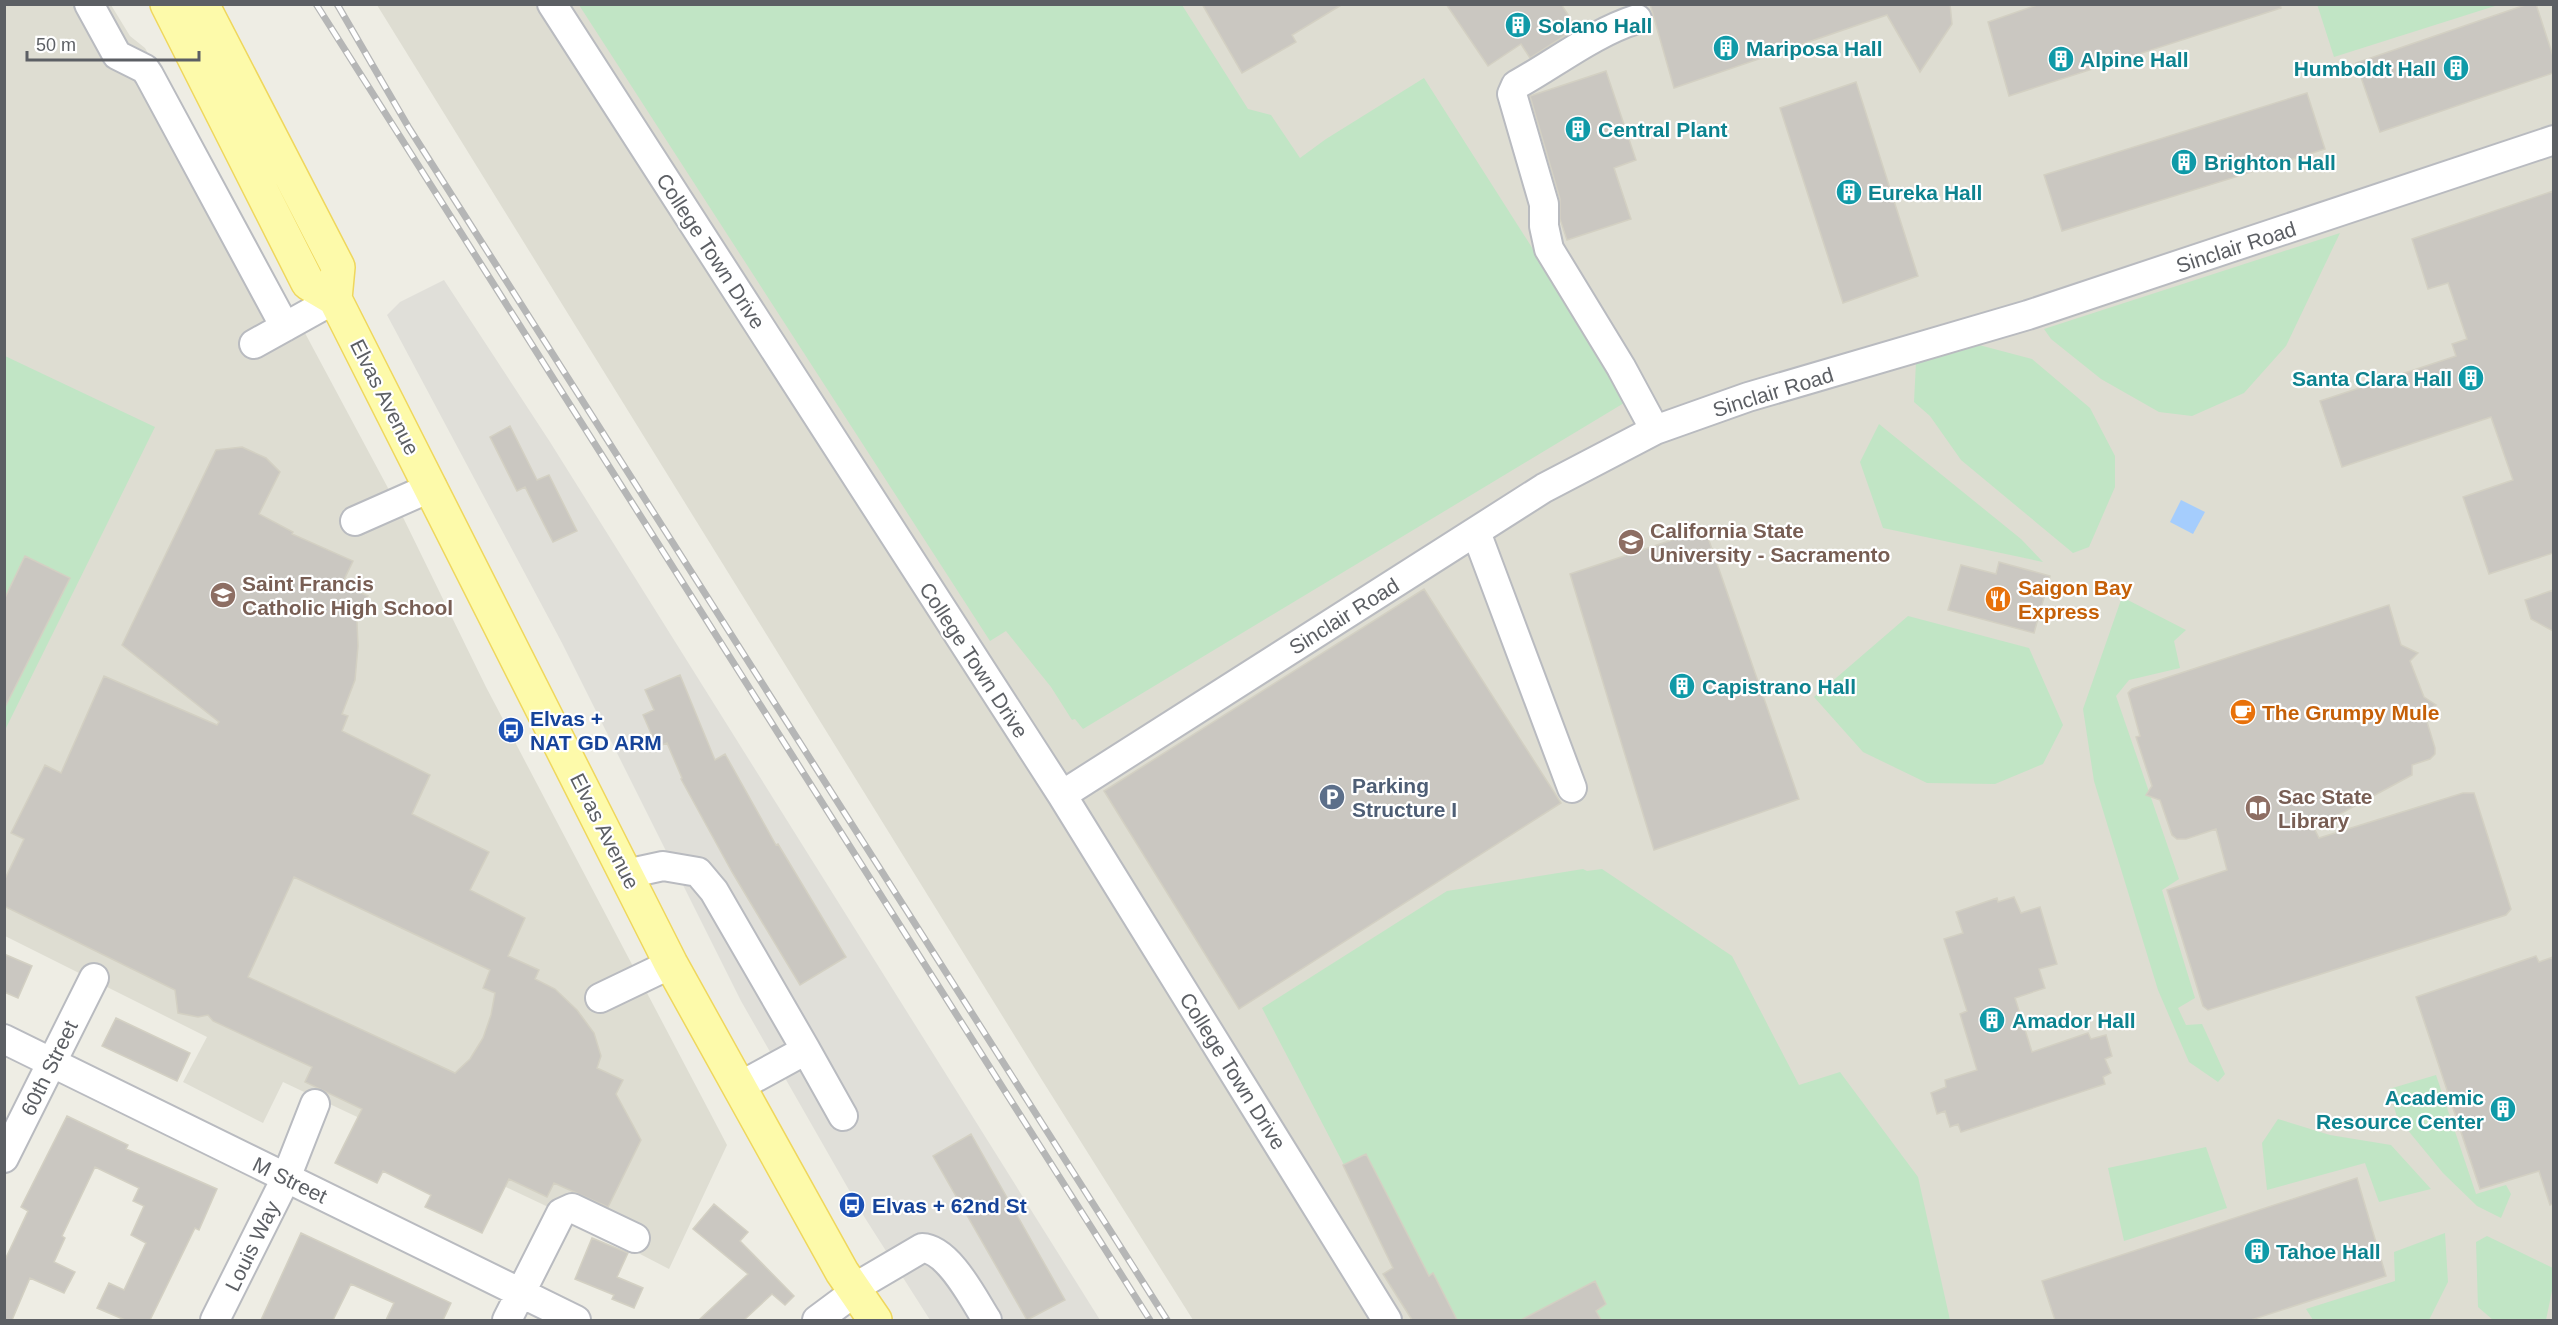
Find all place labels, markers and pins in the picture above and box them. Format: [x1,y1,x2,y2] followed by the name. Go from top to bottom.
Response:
[1503,10,1533,40] building icon: Solano Hall
[1538,14,1652,37] place label: Solano Hall
[1711,33,1741,63] building icon: Mariposa Hall
[1746,37,1883,60] place label: Mariposa Hall
[2046,44,2076,74] building icon: Alpine Hall
[2080,48,2189,71] place label: Alpine Hall
[2441,53,2471,83] building icon: Humboldt Hall
[2294,57,2436,80] place label: Humboldt Hall
[1563,114,1593,144] building icon: Central Plant
[1598,118,1728,141] place label: Central Plant
[2169,147,2199,177] building icon: Brighton Hall
[2204,151,2336,174] place label: Brighton Hall
[1834,177,1864,207] building icon: Eureka Hall
[1868,181,1982,204] place label: Eureka Hall
[2456,363,2486,393] building icon: Santa Clara Hall
[2292,367,2452,390] place label: Santa Clara Hall
[1650,519,1890,566] place label: California State University - Sacramento
[1616,527,1646,557] school or university icon: California State University - Sacramento
[242,572,453,619] place label: Saint Francis Catholic High School
[2018,576,2133,623] place label: Saigon Bay Express
[208,580,238,610] school or university icon: Saint Francis Catholic High School
[1983,584,2013,614] restaurant icon: Saigon Bay Express
[1667,671,1697,701] building icon: Capistrano Hall
[1702,675,1856,698] place label: Capistrano Hall
[2228,697,2258,727] cafe icon: The Grumpy Mule
[2262,701,2439,724] place label: The Grumpy Mule
[530,707,662,754] place label: Elvas + NAT GD ARM
[496,715,526,745] bus stop icon: Elvas + NAT GD ARM
[1352,774,1457,821] place label: Parking Structure I
[1317,782,1347,812] parking icon: Parking Structure I
[2278,785,2373,832] place label: Sac State Library
[2243,793,2273,823] library icon: Sac State Library
[1977,1005,2007,1035] building icon: Amador Hall
[2012,1009,2136,1032] place label: Amador Hall
[2316,1086,2484,1133] place label: Academic Resource Center
[2488,1094,2518,1124] building icon: Academic Resource Center
[837,1190,867,1220] bus stop icon: Elvas + 62nd St
[872,1194,1027,1217] place label: Elvas + 62nd St
[2242,1236,2272,1266] building icon: Tahoe Hall
[2276,1240,2381,1263] place label: Tahoe Hall

